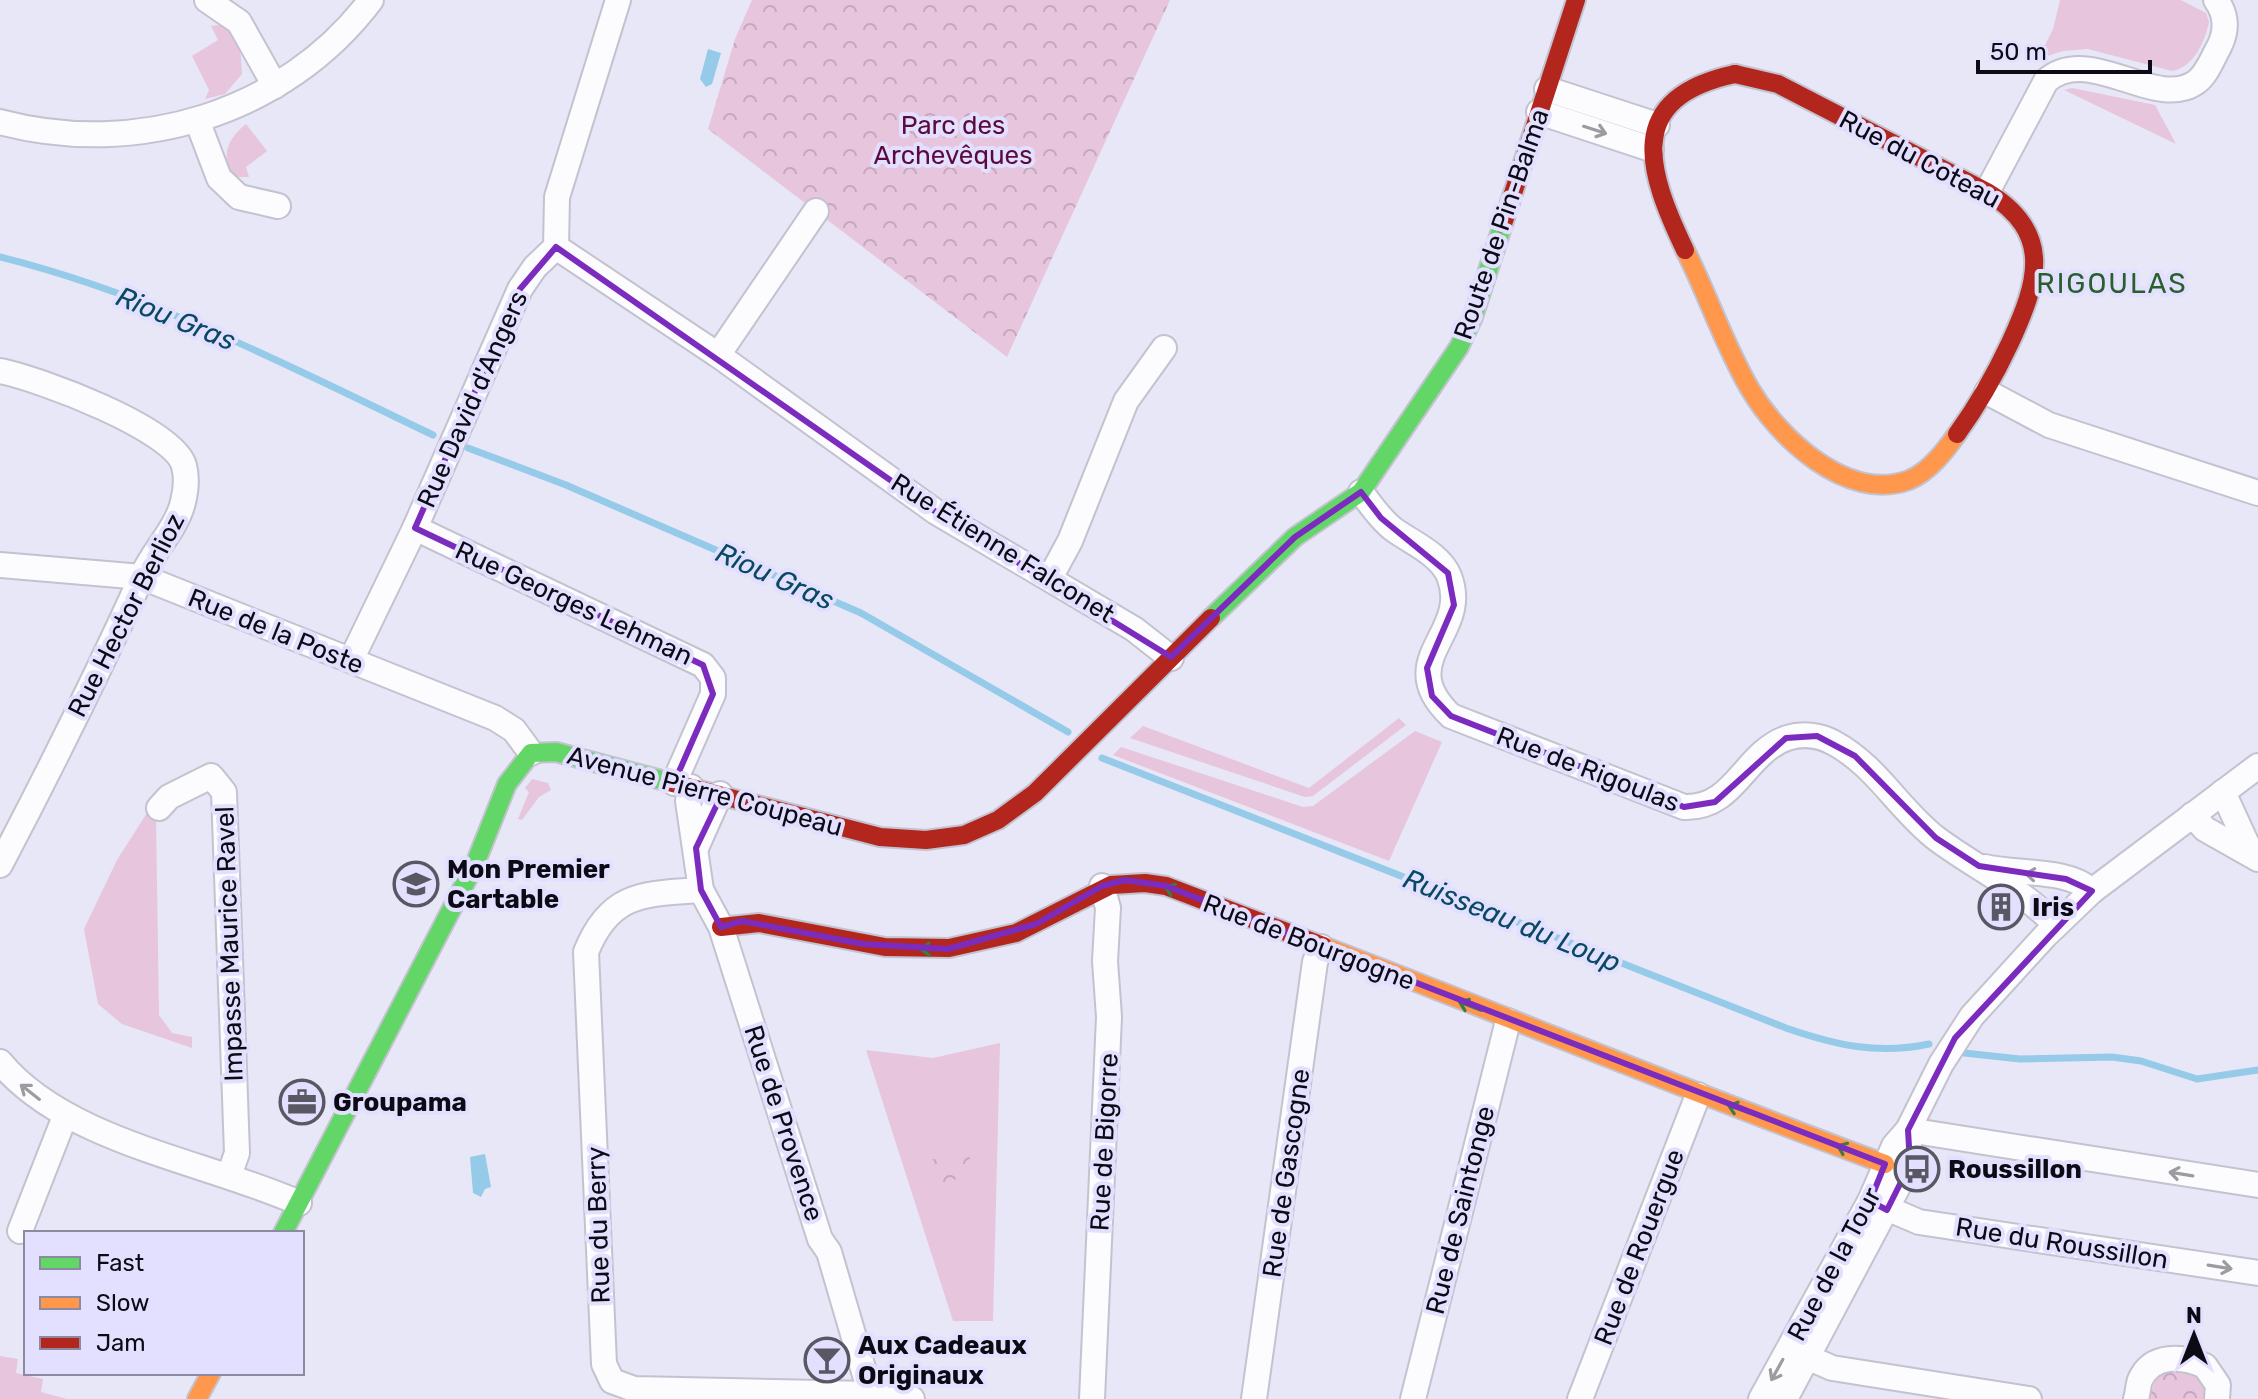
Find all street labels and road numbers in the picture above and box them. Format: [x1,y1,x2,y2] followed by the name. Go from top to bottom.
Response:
[1834,104,2006,215] street label: Rue du Coteau
[1447,105,1555,343] street label: Route de Pin-Balma
[411,286,534,512] street label: Rue David d'Angers
[885,467,1120,630] street label: Rue Étienne Falconet
[62,508,191,722] street label: Rue Hector Berlioz
[450,535,697,672] street label: Rue Georges Lehman
[184,582,368,681] street label: Rue de la Poste
[1492,720,1684,819] street label: Rue de Rigoulas
[564,740,846,843] street label: Avenue Pierre Coupeau
[209,806,250,1082] street label: Impasse Maurice Ravel
[1199,888,1419,997] street label: Rue de Bourgogne
[737,1021,830,1225] street label: Rue de Provence
[1084,1052,1125,1232] street label: Rue de Bigorre
[1257,1067,1316,1279] street label: Rue de Gascogne
[1420,1103,1501,1317] street label: Rue de Saintonge
[1588,1145,1691,1350] street label: Rue de Rouergue
[580,1146,617,1304] street label: Rue du Berry
[1781,1182,1888,1346] street label: Rue de la Tour
[1953,1211,2170,1276] street label: Rue du Roussillon

